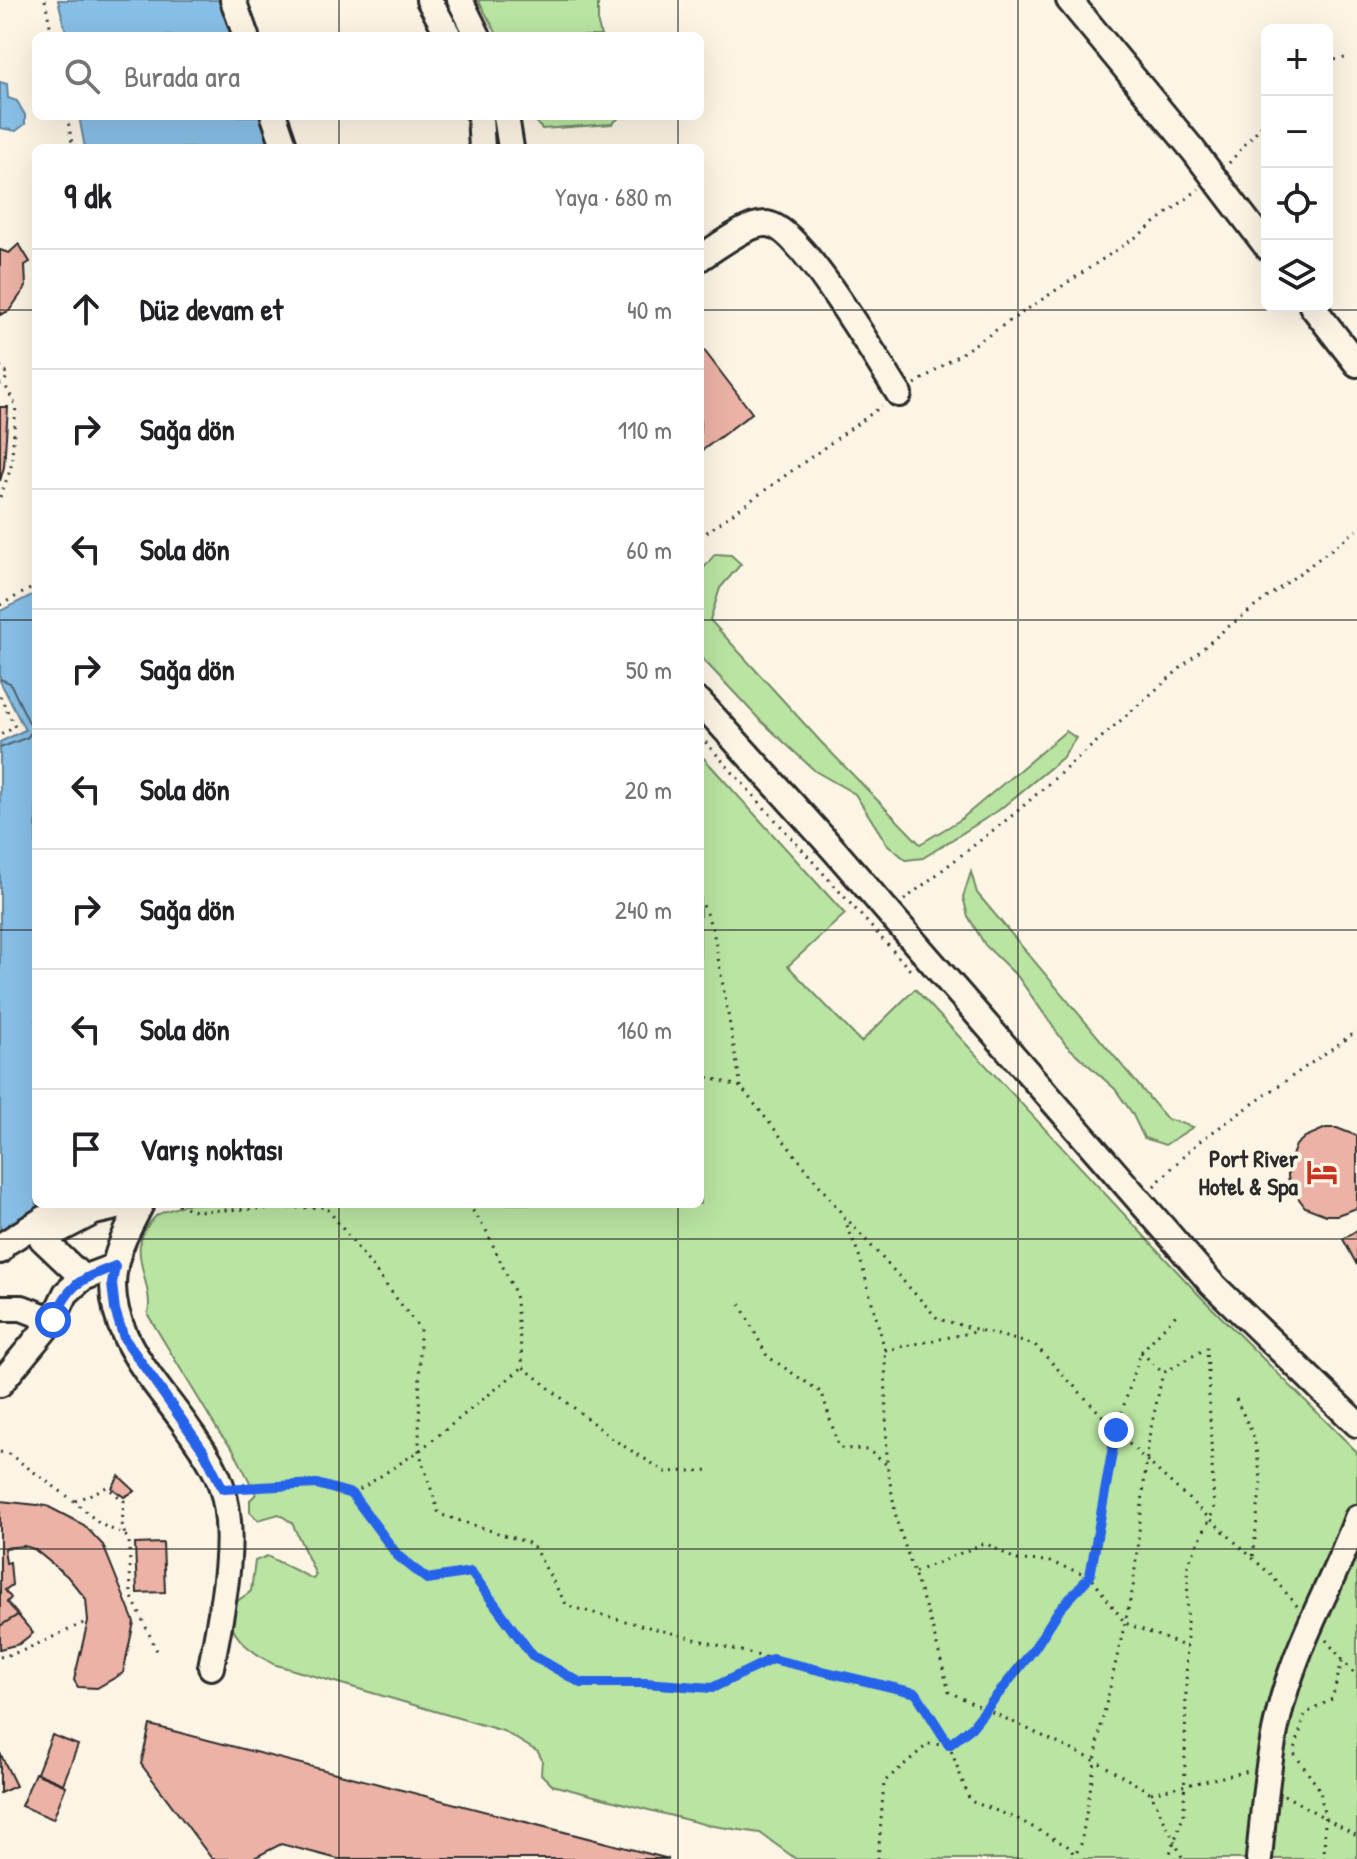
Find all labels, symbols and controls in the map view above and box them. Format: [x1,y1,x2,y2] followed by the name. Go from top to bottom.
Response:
[1261,24,1333,312] map controls
[1261,24,1333,96] button: +
[32,32,704,120] search box
[60,54,104,98] icon: search
[124,56,240,96] text: Burada ara
[1261,96,1333,168] button: −
[1261,168,1333,240] button: locate
[64,173,112,219] text: 9 dk
[555,179,672,214] text: Yaya · 680 m
[1261,240,1333,312] button: layers
[64,287,108,331] icon: ahead
[140,289,283,329] text: Düz devam et
[627,292,672,327] text: 40 m
[64,407,108,451] icon: right
[140,409,235,449] text: Sağa dön
[618,412,672,447] text: 110 m
[64,527,108,571] icon: left
[140,529,230,569] text: Sola dön
[626,532,672,567] text: 60 m
[64,647,108,691] icon: right
[140,649,235,689] text: Sağa dön
[626,652,672,687] text: 50 m
[64,767,108,811] icon: left
[140,769,230,809] text: Sola dön
[625,772,672,807] text: 20 m
[64,887,108,931] icon: right
[140,889,235,929] text: Sağa dön
[615,892,672,927] text: 240 m
[64,1007,108,1051] icon: left
[140,1009,230,1049] text: Sola dön
[617,1012,672,1047] text: 160 m
[64,1127,108,1171] icon: arrive
[140,1129,284,1169] text: Varış noktası
[1198,1142,1299,1203] place label: Port River Hotel & Spa
[1305,1155,1339,1189] hotel icon: Port River Hotel & Spa
[35,1302,71,1338] route start
[1098,1412,1134,1448] route end

